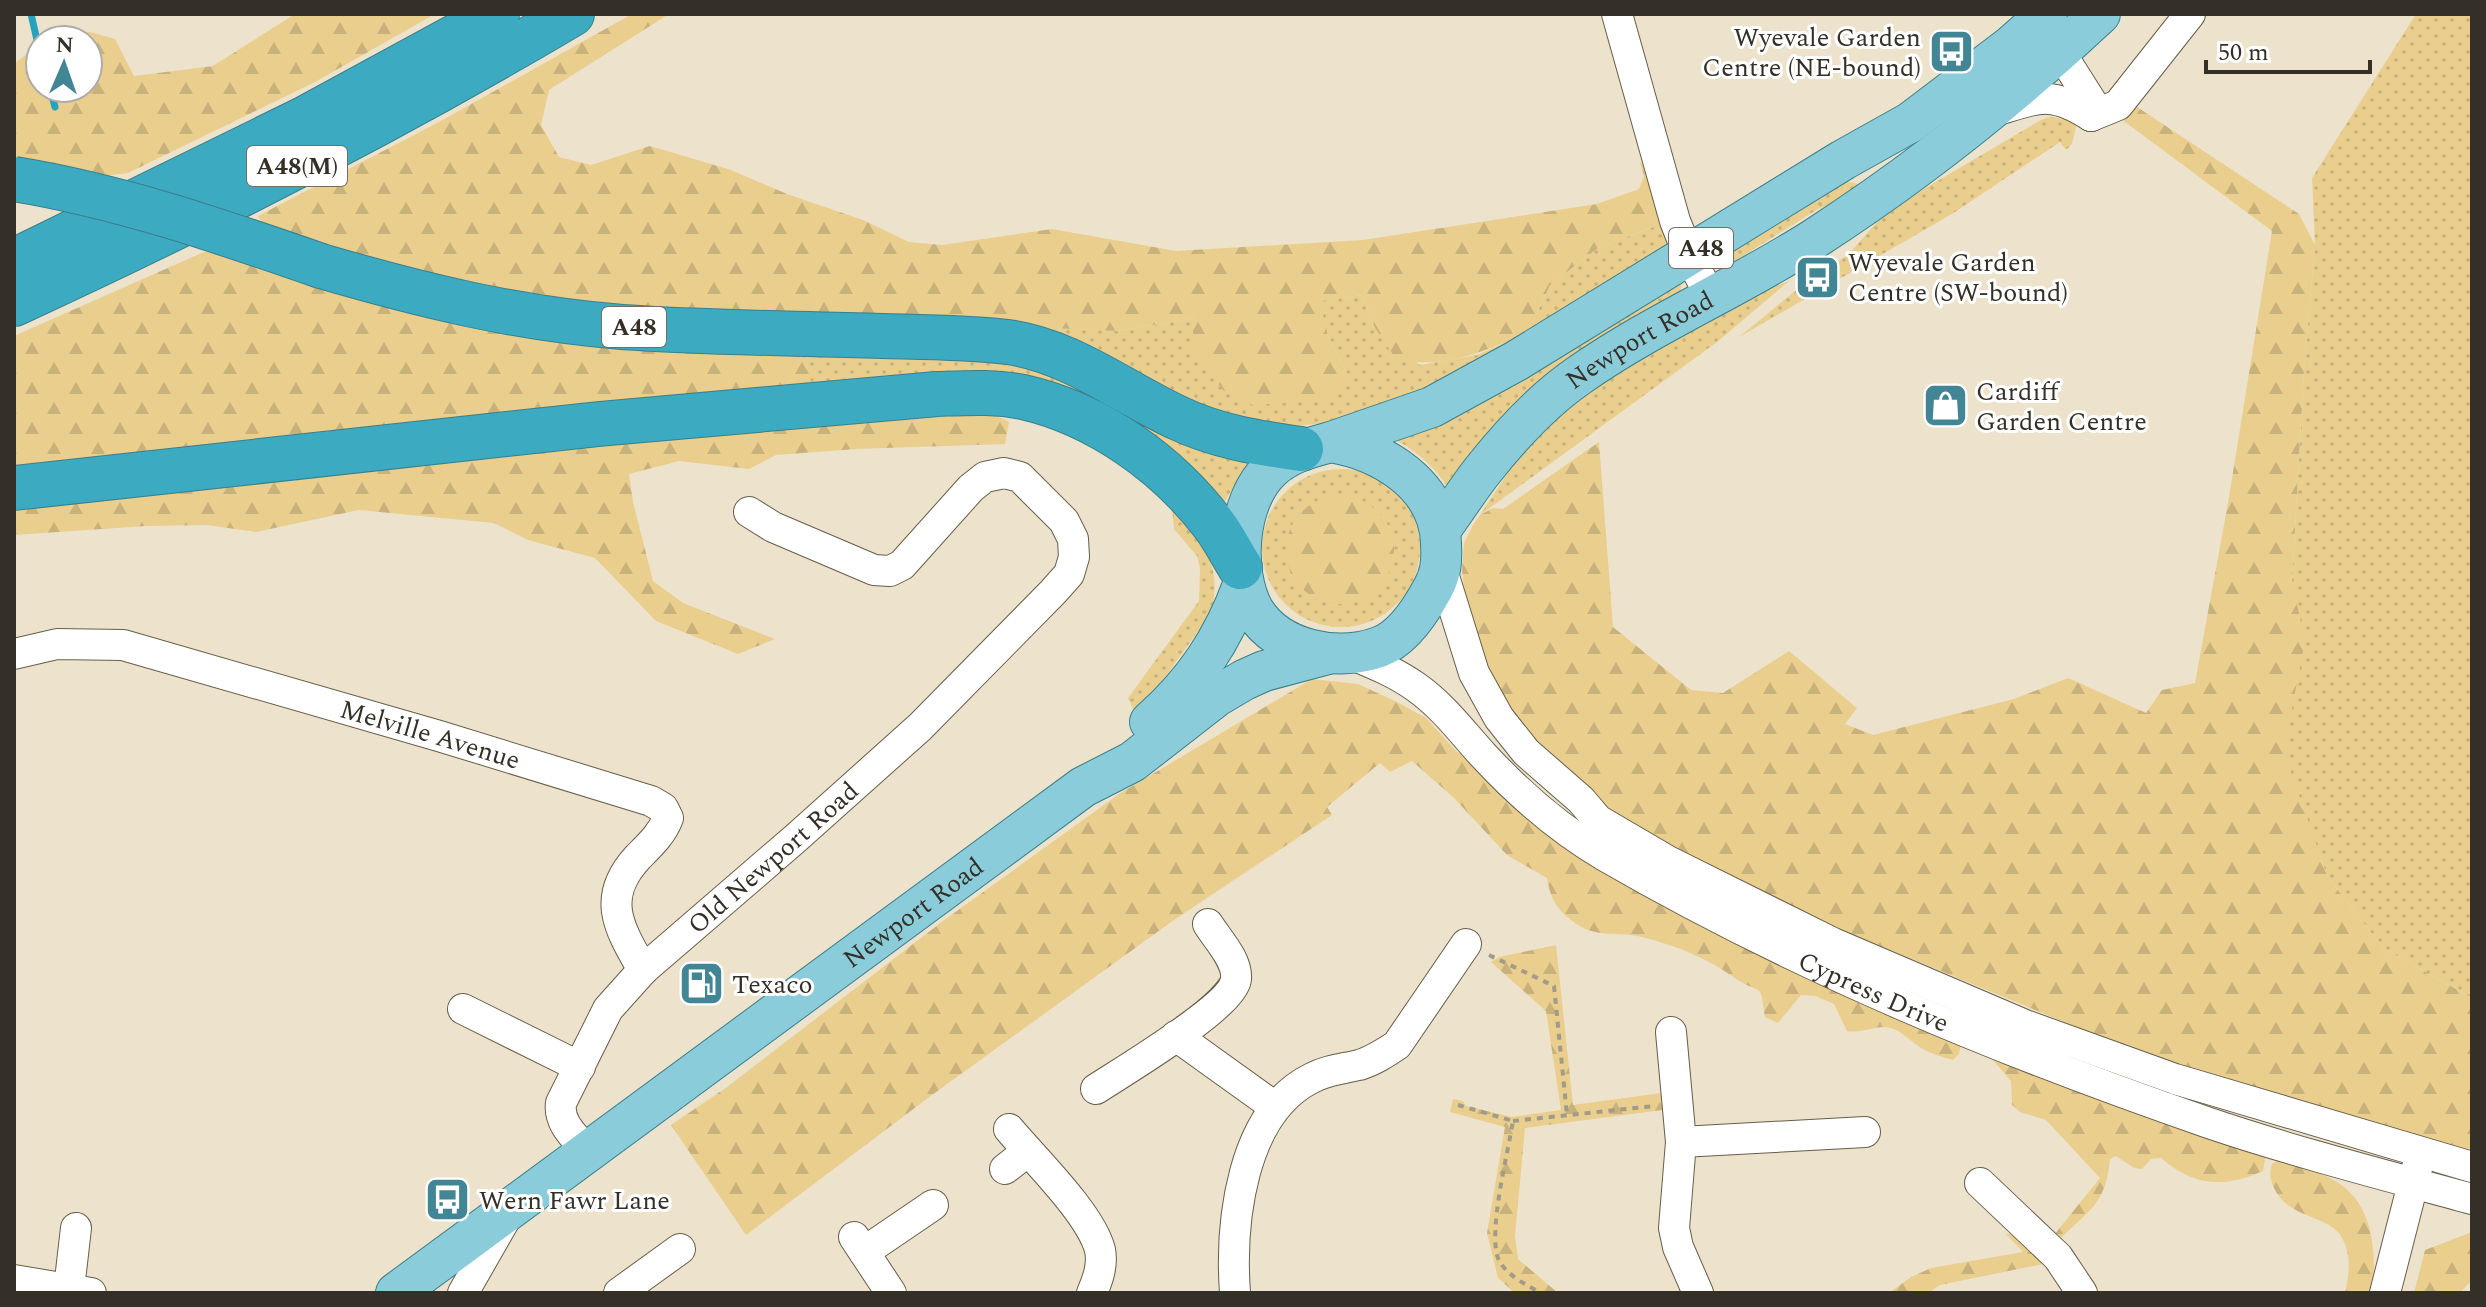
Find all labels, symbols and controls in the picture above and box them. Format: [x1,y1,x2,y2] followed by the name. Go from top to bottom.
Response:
[1702,18,1921,88] place label: Wyevale Garden Centre (NE-bound)
[24,24,104,104] north arrow
[2206,24,2370,74] scale bar
[1928,28,1976,76] bus stop icon: Wyevale Garden Centre (NE-bound)
[55,29,74,62] text: N
[2218,35,2269,71] text: 50 m
[247,146,347,186] road number: A48(M)
[1669,228,1733,268] road number: A48
[1848,243,2068,313] place label: Wyevale Garden Centre (SW-bound)
[1793,253,1841,301] bus stop icon: Wyevale Garden Centre (SW-bound)
[1557,281,1721,400] street label: Newport Road
[602,307,666,347] road number: A48
[1976,372,2147,442] place label: Cardiff Garden Centre
[1921,382,1969,430] shop icon: Cardiff Garden Centre
[335,690,525,781] street label: Melville Avenue
[679,772,868,944] street label: Old Newport Road
[835,848,992,979] street label: Newport Road
[1791,941,1955,1044] street label: Cypress Drive
[677,960,725,1008] fuel station icon: Texaco
[732,965,813,1005] place label: Texaco
[424,1176,472,1224] bus stop icon: Wern Fawr Lane
[479,1181,670,1221] place label: Wern Fawr Lane

